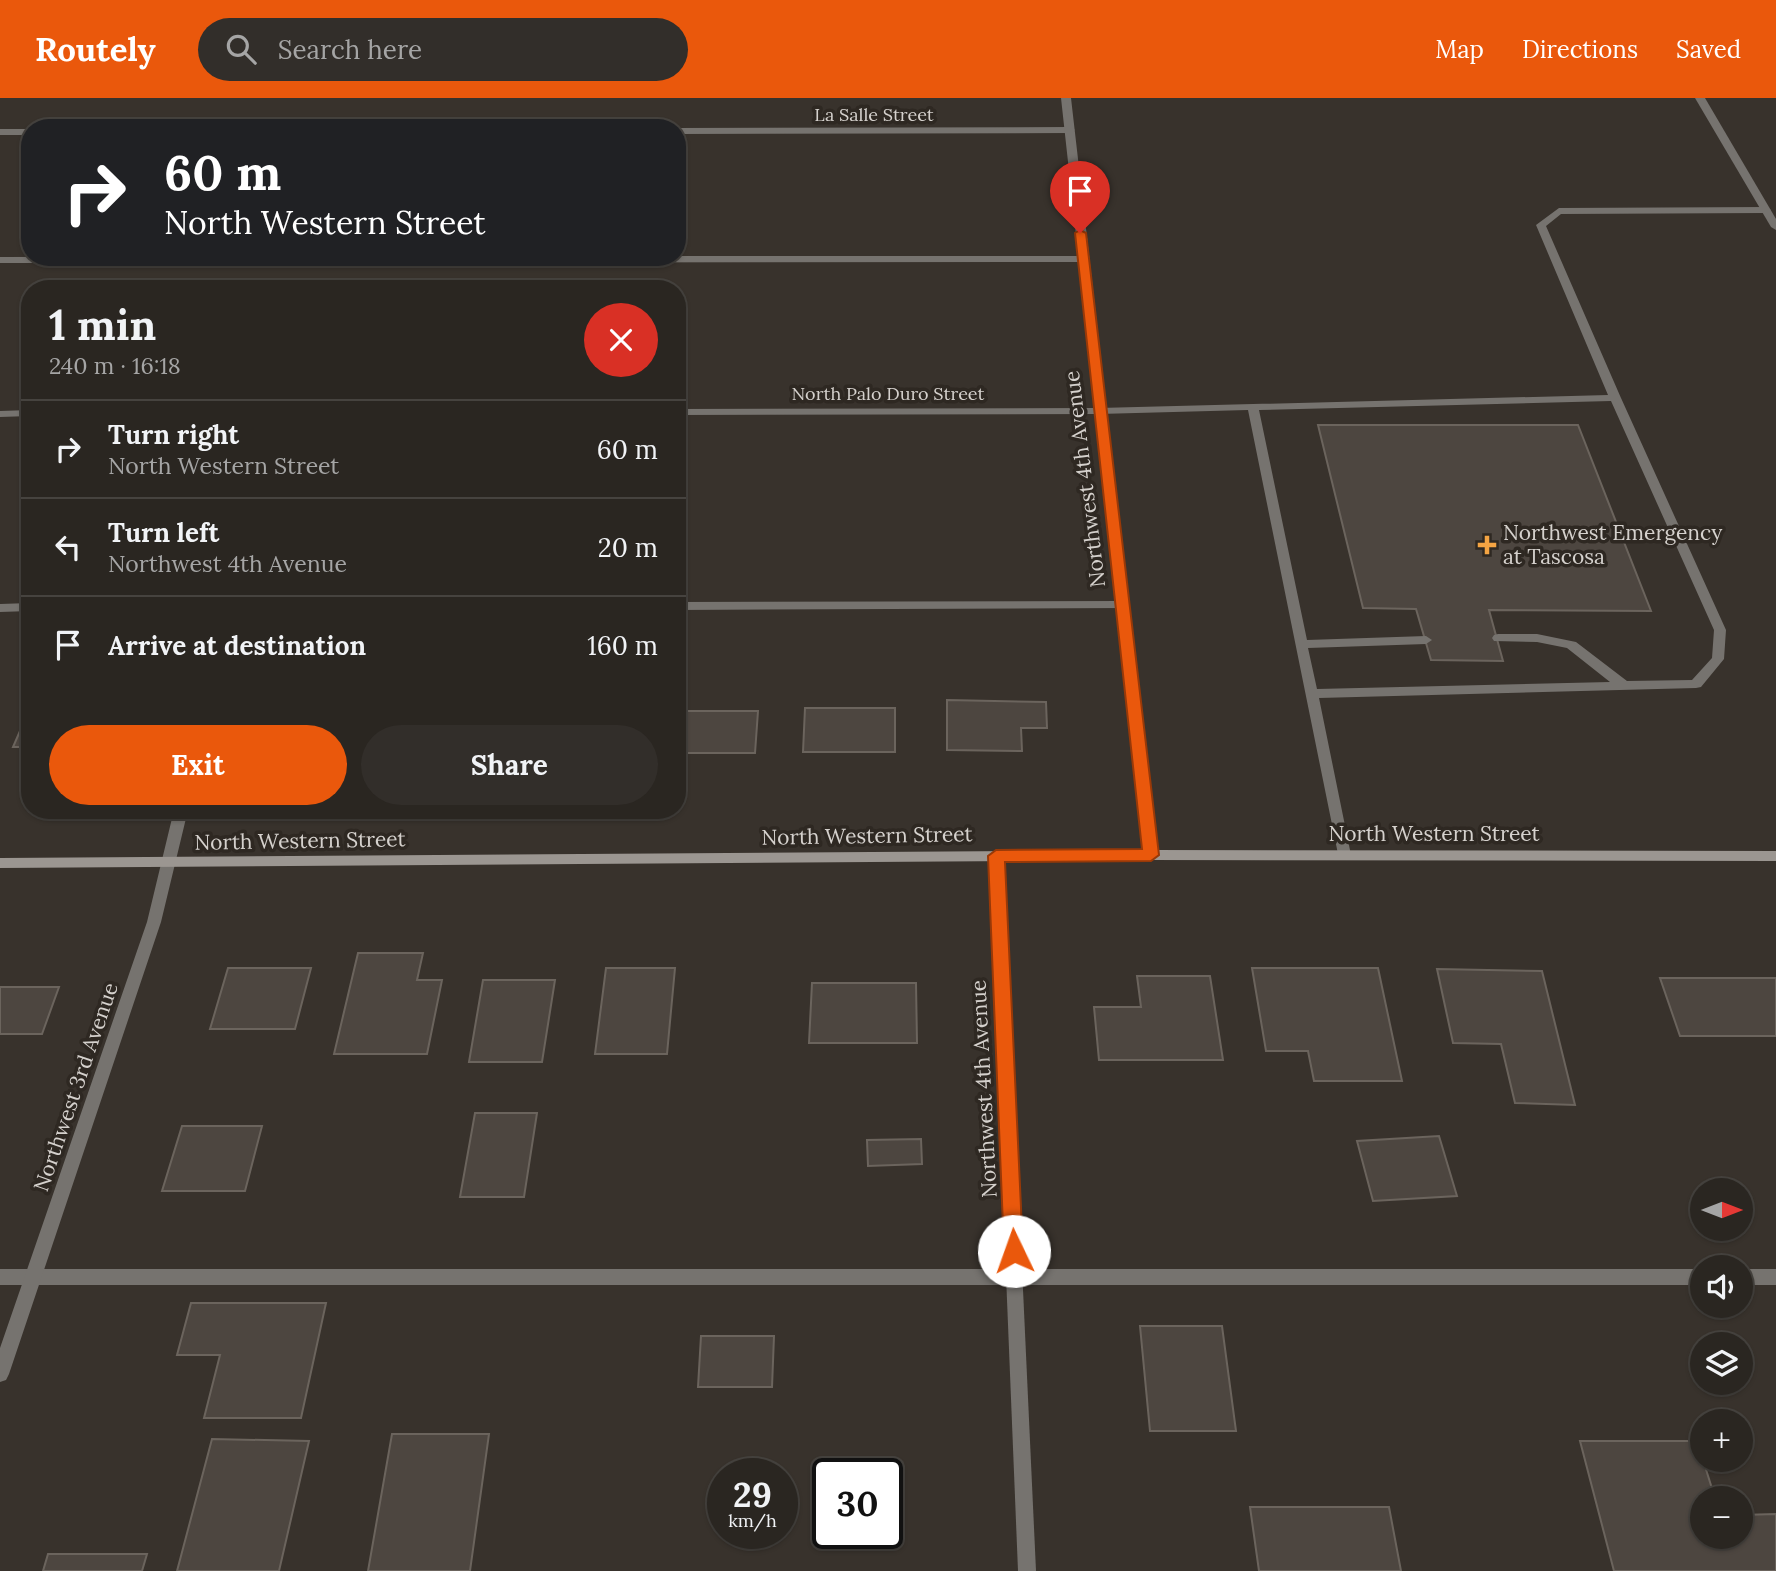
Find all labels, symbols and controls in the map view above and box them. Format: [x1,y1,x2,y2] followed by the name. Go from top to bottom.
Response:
[198,18,688,81] search box
[35,28,156,70] text: Routely
[222,30,260,68] icon: search
[278,33,422,66] text: Search here
[1435,34,1484,65] text: Map
[1522,34,1638,65] text: Directions
[1676,34,1741,65] text: Saved
[814,103,934,126] street label: La Salle Street
[164,141,281,203] text: 60 m
[49,147,140,238] icon: right
[1050,161,1110,233] pin
[1061,172,1099,210] icon: arrive
[164,202,486,243] text: North Western Street
[49,298,156,352] text: 1 min
[584,303,658,377] button: close
[49,351,181,380] text: 240 m · 16:18
[1058,369,1111,589] street label: Northwest 4th Avenue
[792,382,984,405] street label: North Palo Duro Street
[108,418,239,451] text: Turn right
[49,430,87,468] icon: right
[597,433,658,466] text: 60 m
[108,451,339,480] text: North Western Street
[108,516,219,549] text: Turn left
[1503,519,1722,570] place label: Northwest Emergency at Tascosa
[49,528,87,566] icon: left
[598,531,658,564] text: 20 m
[1477,535,1497,555] marker: Northwest Emergency at Tascosa
[108,549,347,578] text: Northwest 4th Avenue
[49,626,87,664] icon: arrive
[108,629,366,662] text: Arrive at destination
[587,629,658,662] text: 160 m
[49,725,347,805] button: Exit
[361,725,658,805] button: Share
[761,820,974,851] street label: North Western Street
[1328,820,1540,847] street label: North Western Street
[194,825,407,856] street label: North Western Street
[27,979,124,1195] street label: Northwest 3rd Avenue
[964,979,1003,1199] street label: Northwest 4th Avenue
[1690,1178,1754,1241] north arrow
[1690,1178,1753,1549] map controls
[977,1214,1051,1288] position arrow
[1690,1255,1753,1318] button: sound
[1690,1332,1753,1395] button: layers
[1690,1409,1753,1472] button: +
[812,1458,903,1549] speed limit sign: 30
[733,1472,772,1517] text: 29
[1690,1486,1753,1549] button: −
[728,1509,777,1532] text: km/h

